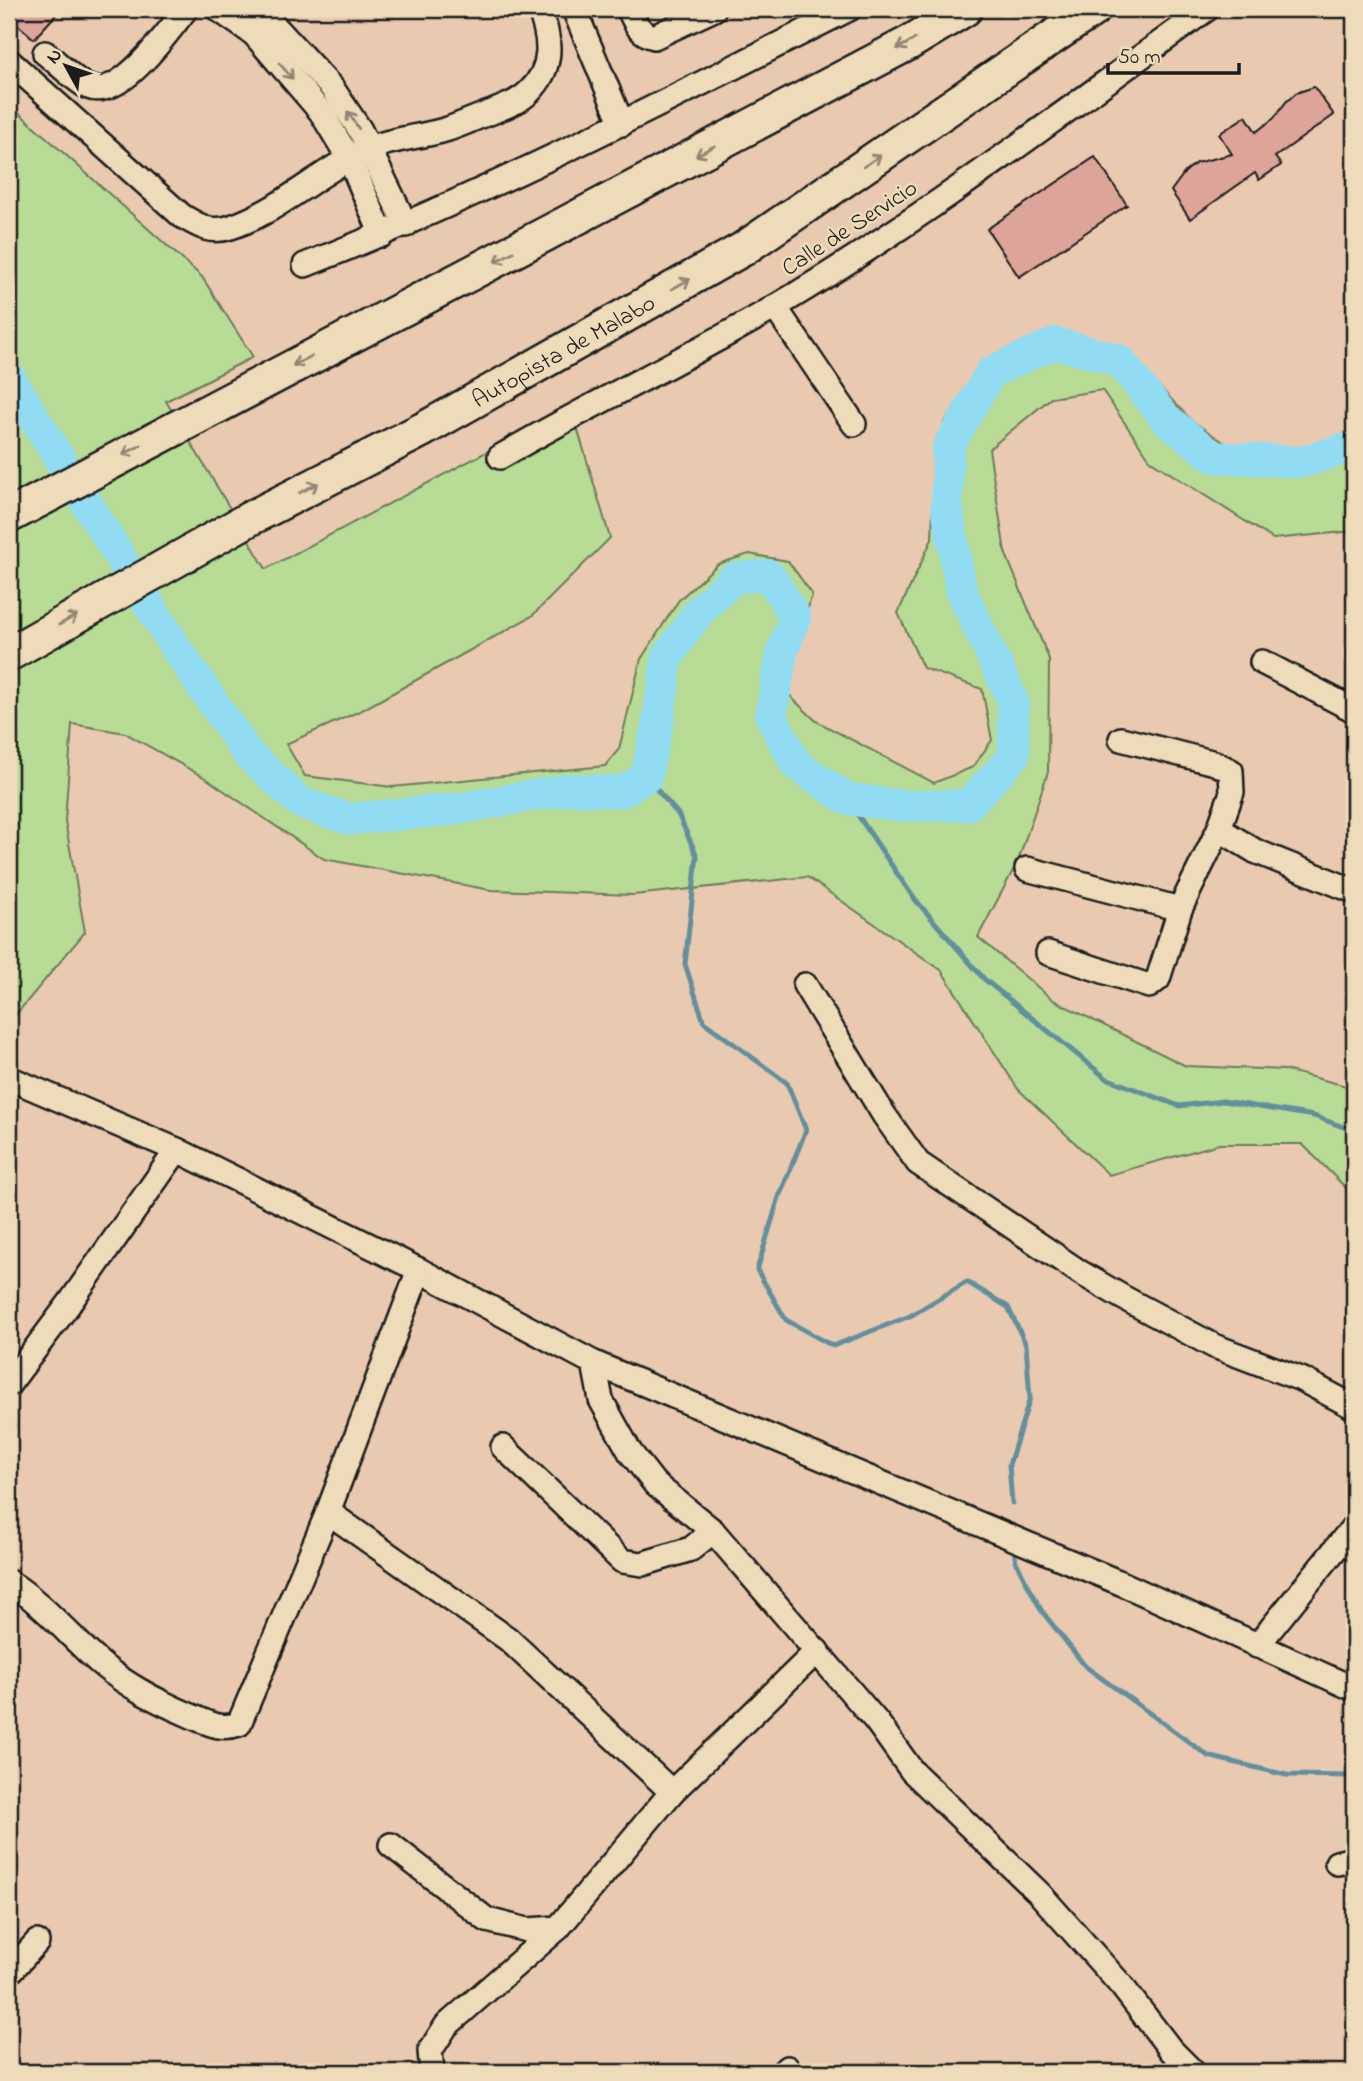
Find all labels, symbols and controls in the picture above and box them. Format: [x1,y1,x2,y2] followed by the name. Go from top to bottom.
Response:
[32,32,102,102] north arrow
[1108,32,1239,76] scale bar
[897,37,917,51] one-way arrow
[40,43,69,70] text: N
[1118,43,1161,73] text: 50 m
[278,62,294,80] one-way arrow
[346,111,360,131] one-way arrow
[696,144,716,158] one-way arrow
[862,154,881,168] one-way arrow
[775,172,925,286] street label: Calle de Servicio
[495,250,515,264] one-way arrow
[670,277,690,291] one-way arrow
[466,287,663,418] street label: Autopista de Malabo
[292,355,313,369] one-way arrow
[122,443,142,457] one-way arrow
[299,480,319,494] one-way arrow
[58,613,78,627] one-way arrow

